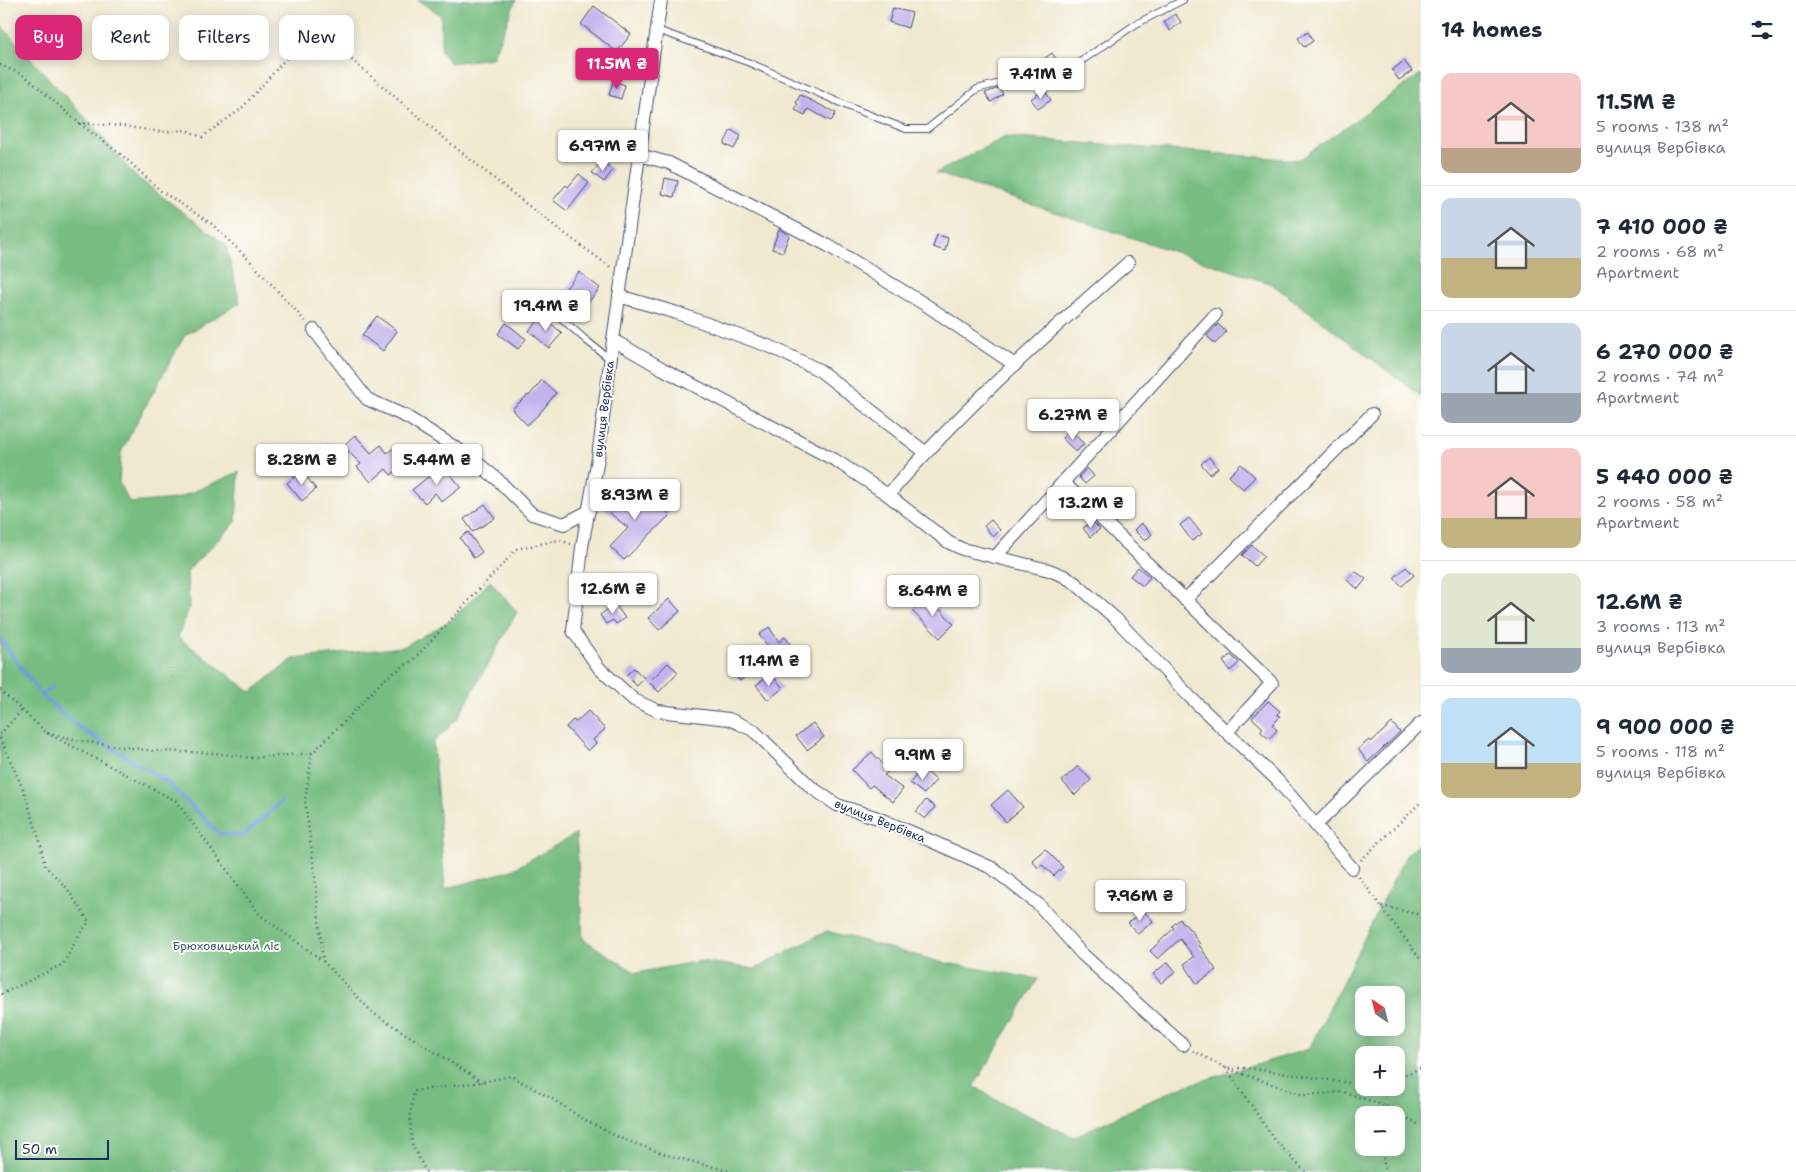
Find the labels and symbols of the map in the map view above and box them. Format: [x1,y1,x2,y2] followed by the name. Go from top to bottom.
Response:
[571,48,663,90] pin: 11.5M ₴
[995,58,1087,100] pin: 7.41M ₴
[557,130,649,172] pin: 6.97M ₴
[500,290,592,332] pin: 19.4M ₴
[590,359,618,458] street label: вулиця Вербівка
[1027,398,1119,441] pin: 6.27M ₴
[256,444,348,486] pin: 8.28M ₴
[391,444,483,486] pin: 5.44M ₴
[589,478,681,521] pin: 8.93M ₴
[1045,486,1137,529] pin: 13.2M ₴
[567,572,659,615] pin: 12.6M ₴
[887,574,979,617] pin: 8.64M ₴
[723,644,815,687] pin: 11.4M ₴
[882,738,964,781] pin: 9.9M ₴
[832,795,929,847] street label: вулиця Вербівка
[1094,880,1186,922] pin: 7.96M ₴
[172,938,280,954] park label: Брюховицький ліс
[1355,986,1405,1036] north arrow
[15,1137,109,1160] scale bar

